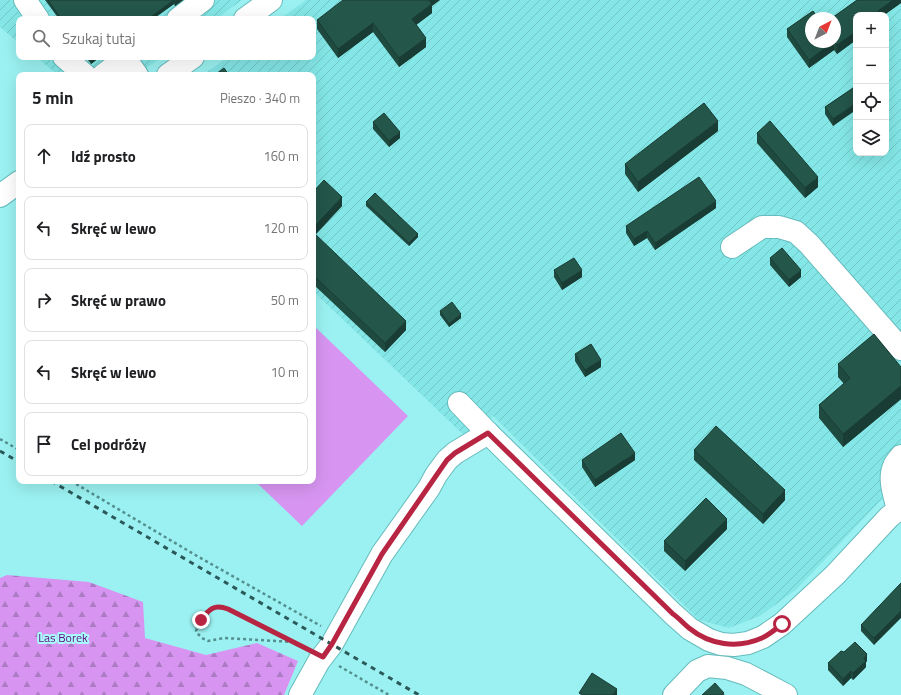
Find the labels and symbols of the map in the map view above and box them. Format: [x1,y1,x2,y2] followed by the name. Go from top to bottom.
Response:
[805,12,841,48] north arrow
[192,611,210,629] route end
[773,615,791,633] route start
[38,628,88,647] park label: Las Borek

